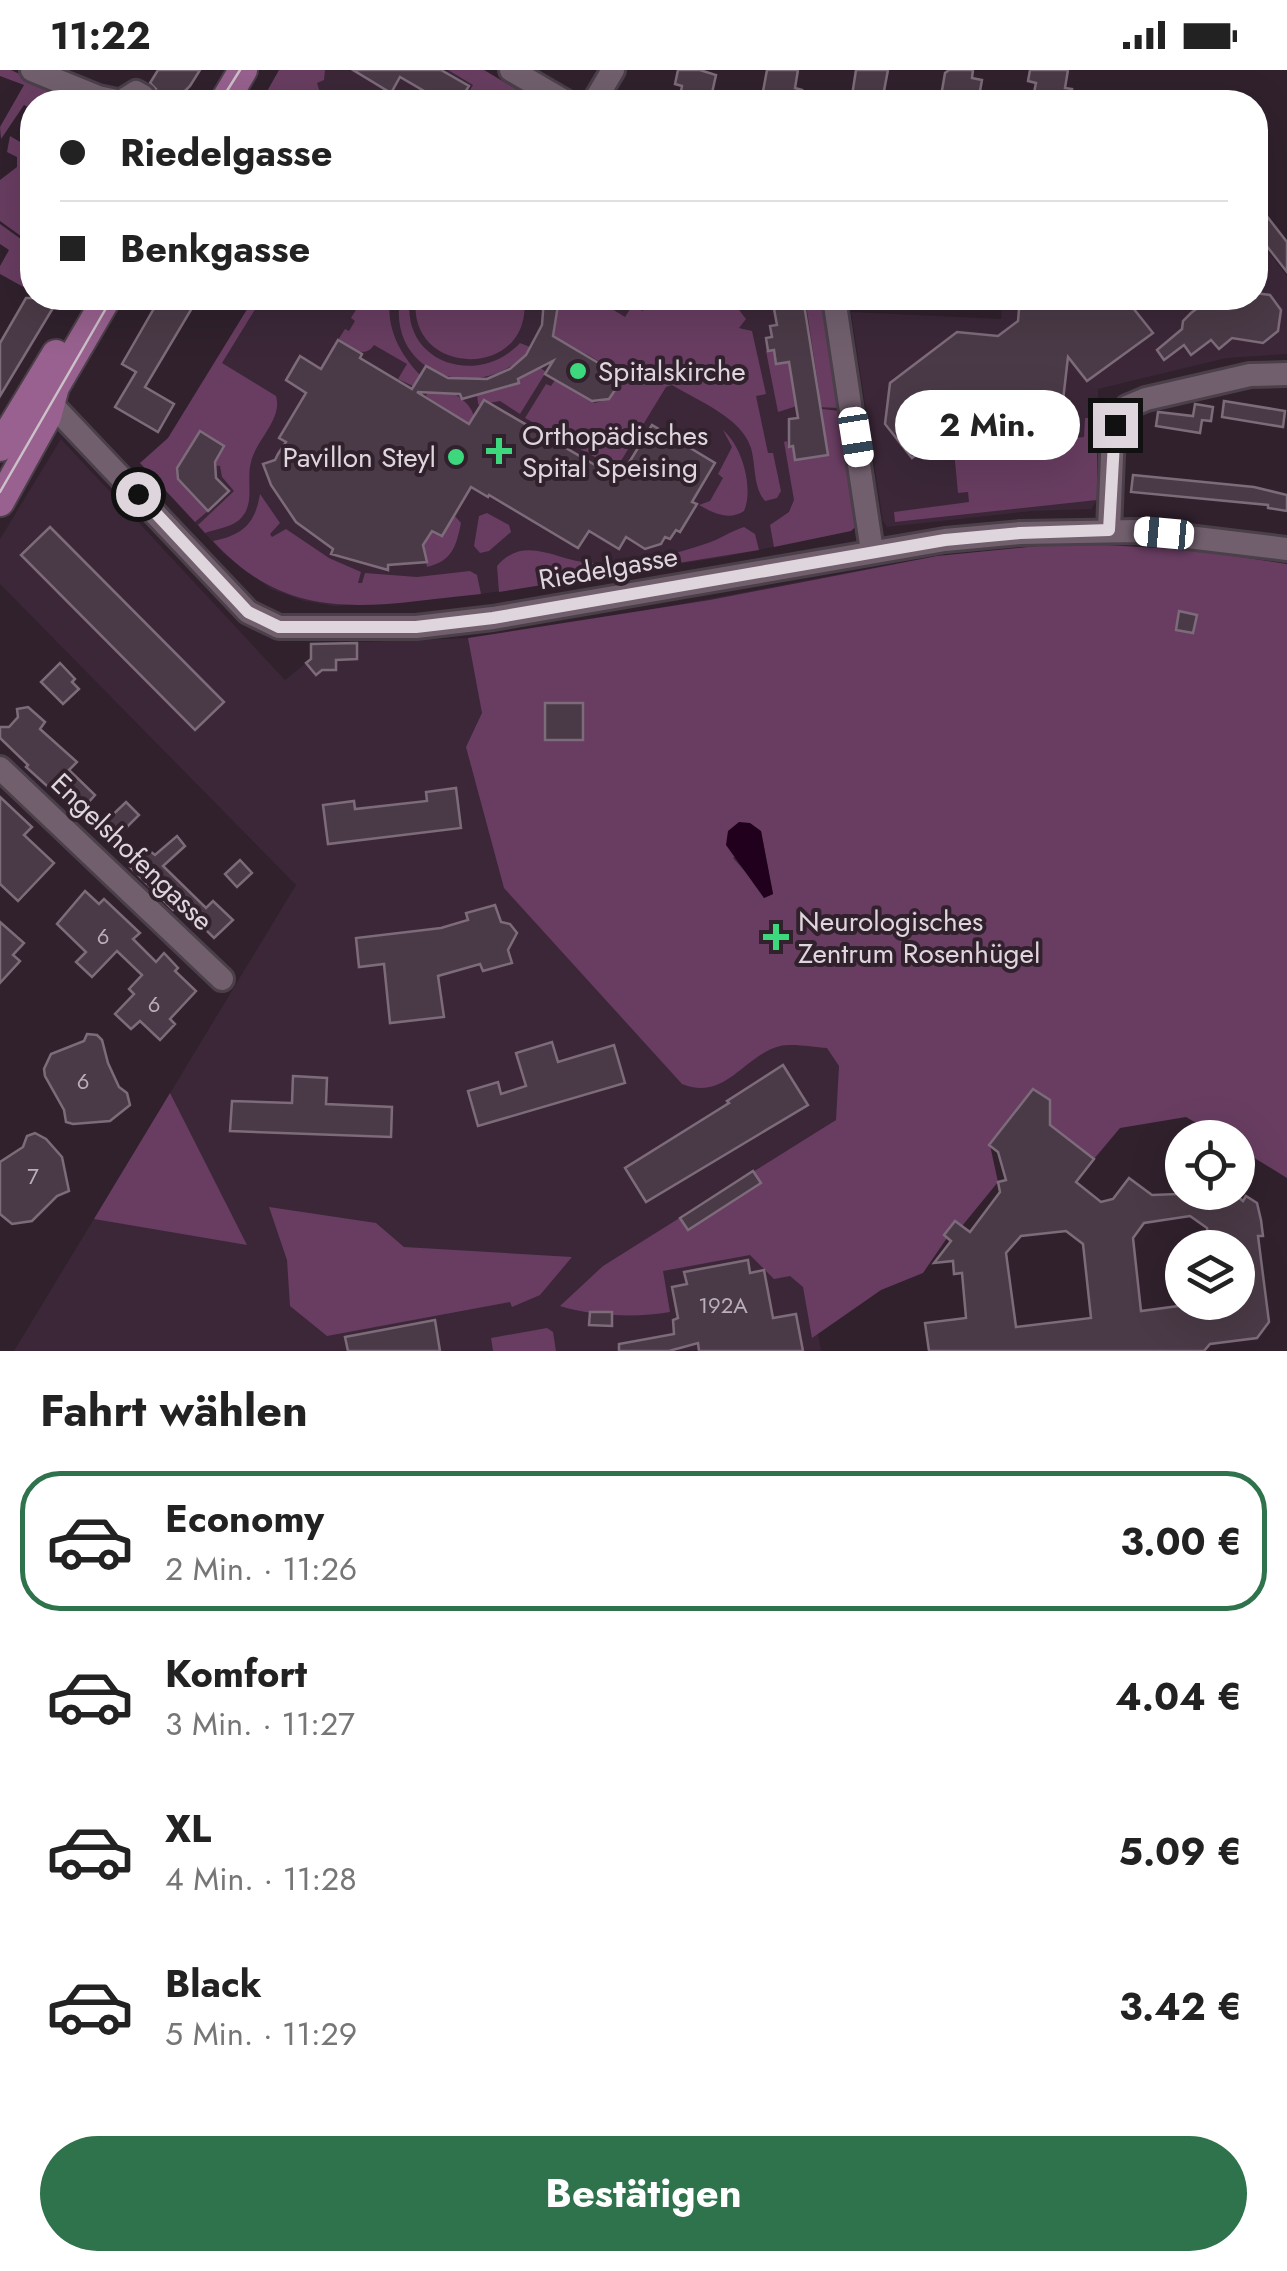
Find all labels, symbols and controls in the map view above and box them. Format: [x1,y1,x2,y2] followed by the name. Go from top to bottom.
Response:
[50,8,151,63] text: 11:22
[120,125,332,180] text: Riedelgasse
[120,221,310,276] text: Benkgasse
[598,351,746,392] place label: Spitalskirche
[567,360,589,382] marker: Spitalskirche
[895,390,1080,460] callout: 2 Min.
[939,402,1036,448] text: 2 Min.
[1093,403,1138,448] route end
[836,405,876,469] car
[522,415,708,488] place label: Orthopädisches Spital Speising
[282,437,436,478] place label: Pavillon Steyl
[486,438,512,464] marker: Orthopädisches Spital Speising
[445,446,467,468] marker: Pavillon Steyl
[116,472,161,517] route start
[1133,515,1195,551] car
[535,536,681,600] street label: Riedelgasse
[42,764,222,940] street label: Engelshofengasse
[798,901,1040,974] place label: Neurologisches Zentrum Rosenhügel
[97,920,109,952] house number: 6
[763,924,789,950] marker: Neurologisches Zentrum Rosenhügel
[148,988,160,1020] house number: 6
[77,1065,89,1097] house number: 6
[1165,1120,1255,1320] map controls
[1165,1120,1255,1210] button: locate
[27,1160,39,1192] house number: 7
[1165,1230,1255,1320] button: layers
[698,1289,748,1321] house number: 192A
[40,1378,308,1443] text: Fahrt wählen
[165,1491,324,1546] text: Economy
[45,1496,135,1586] icon: car
[1120,1514,1242,1569] text: 3.00 €
[165,1546,357,1592] text: 2 Min. · 11:26
[165,1646,307,1701] text: Komfort
[45,1651,135,1741] icon: car
[1115,1669,1242,1724] text: 4.04 €
[165,1701,355,1747] text: 3 Min. · 11:27
[165,1801,211,1856] text: XL
[45,1806,135,1896] icon: car
[1118,1824,1242,1879] text: 5.09 €
[165,1856,357,1902] text: 4 Min. · 11:28
[165,1956,262,2011] text: Black
[45,1961,135,2051] icon: car
[1119,1979,1242,2034] text: 3.42 €
[165,2011,357,2057] text: 5 Min. · 11:29
[40,2136,1247,2251] button: Bestätigen

